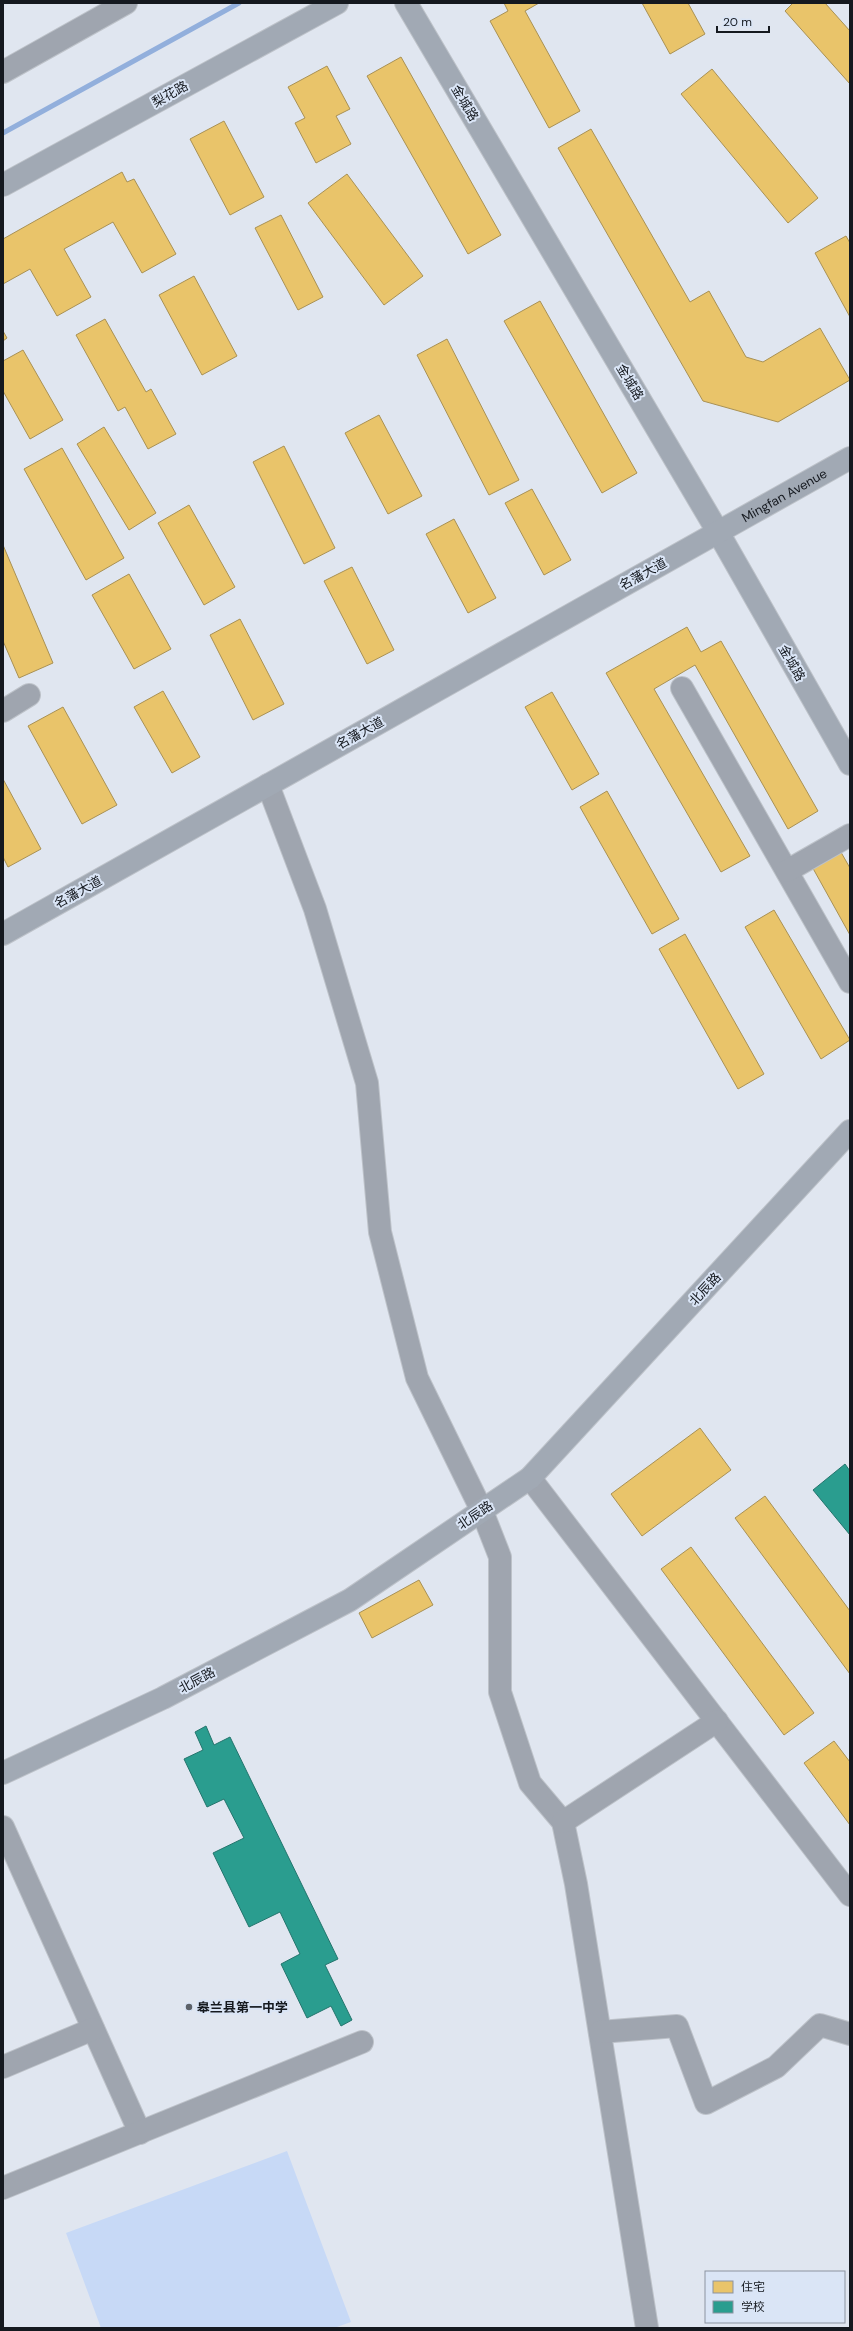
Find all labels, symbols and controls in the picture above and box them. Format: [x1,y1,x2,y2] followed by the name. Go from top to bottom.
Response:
[717,8,769,34] scale bar
[723,14,752,30] text: 20 m
[149,77,191,111] street label: 梨花路
[448,82,482,124] street label: 金城路
[613,361,647,403] street label: 金城路
[738,464,830,526] street label: Mingfan Avenue
[616,554,670,594] street label: 名藩大道
[775,642,809,684] street label: 金城路
[333,713,387,753] street label: 名藩大道
[51,872,105,912] street label: 名藩大道
[685,1269,725,1309] street label: 北辰路
[454,1497,496,1533] street label: 北辰路
[176,1663,218,1697] street label: 北辰路
[197,1999,288,2016] place label: 皋兰县第一中学
[184,2002,194,2012] marker: 皋兰县第一中学
[705,2271,845,2323] legend
[741,2279,765,2295] text: 住宅
[741,2299,765,2315] text: 学校

